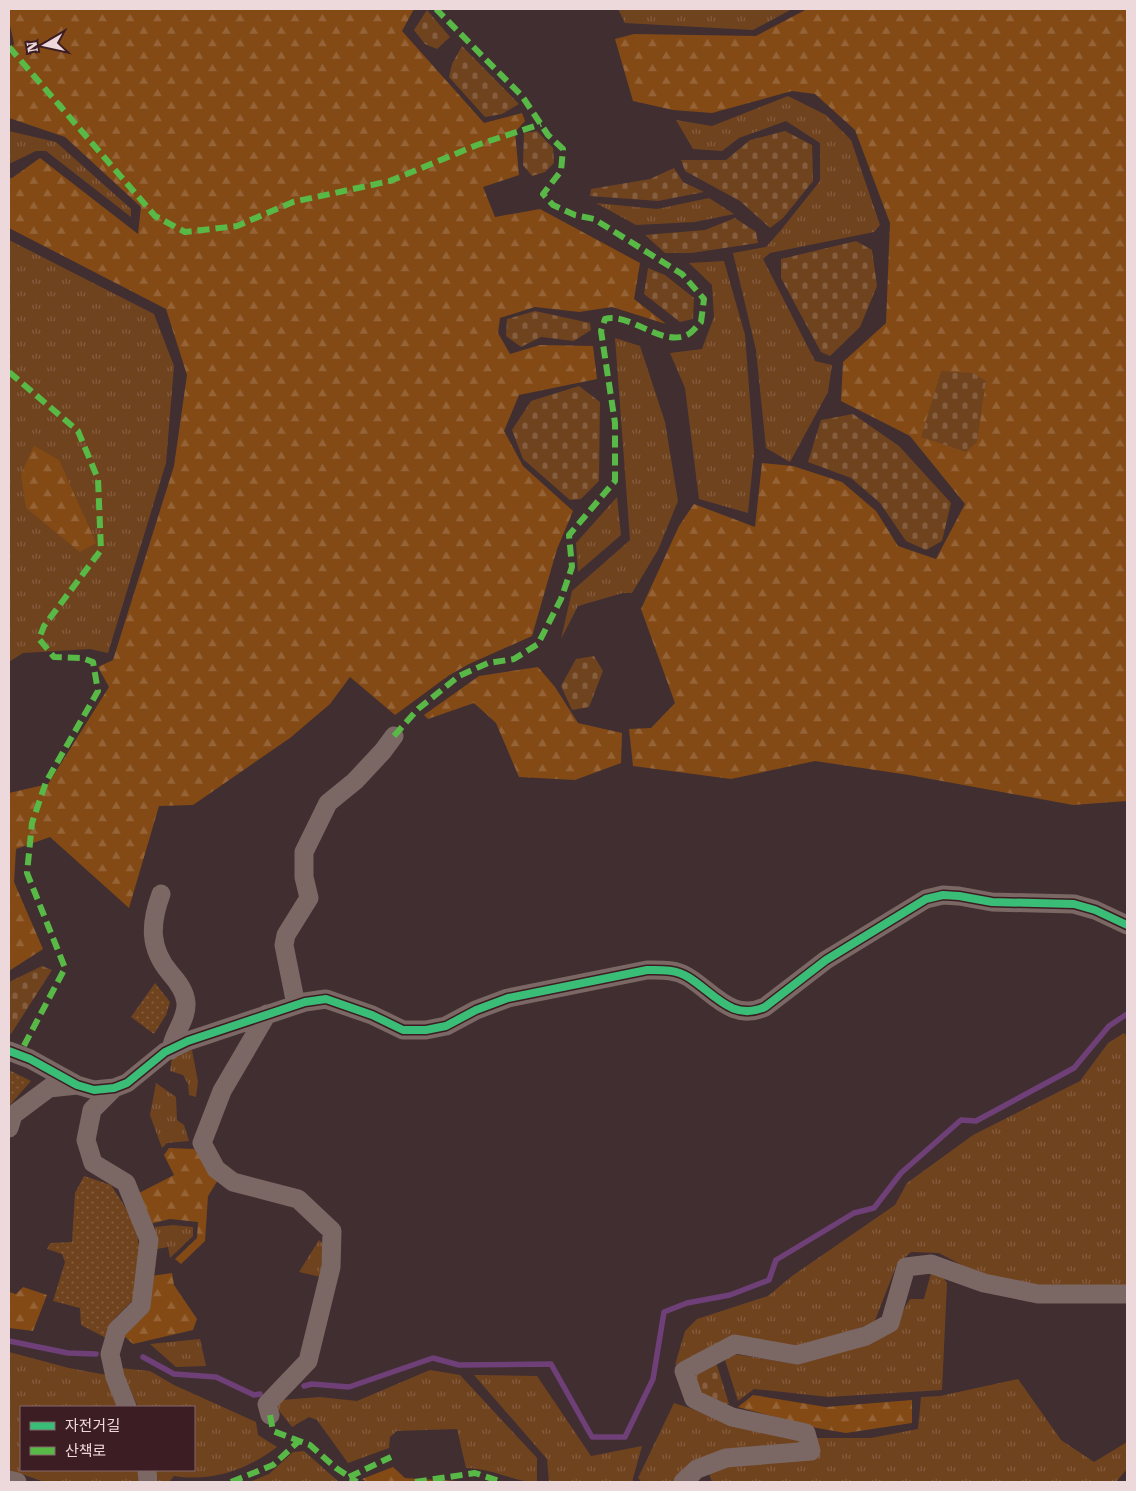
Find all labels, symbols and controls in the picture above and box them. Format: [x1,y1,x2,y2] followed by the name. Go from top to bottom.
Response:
[20,20,70,70] north arrow
[23,40,41,54] text: N
[20,1406,195,1471] legend
[65,1417,120,1435] text: 자전거길
[65,1442,106,1460] text: 산책로

